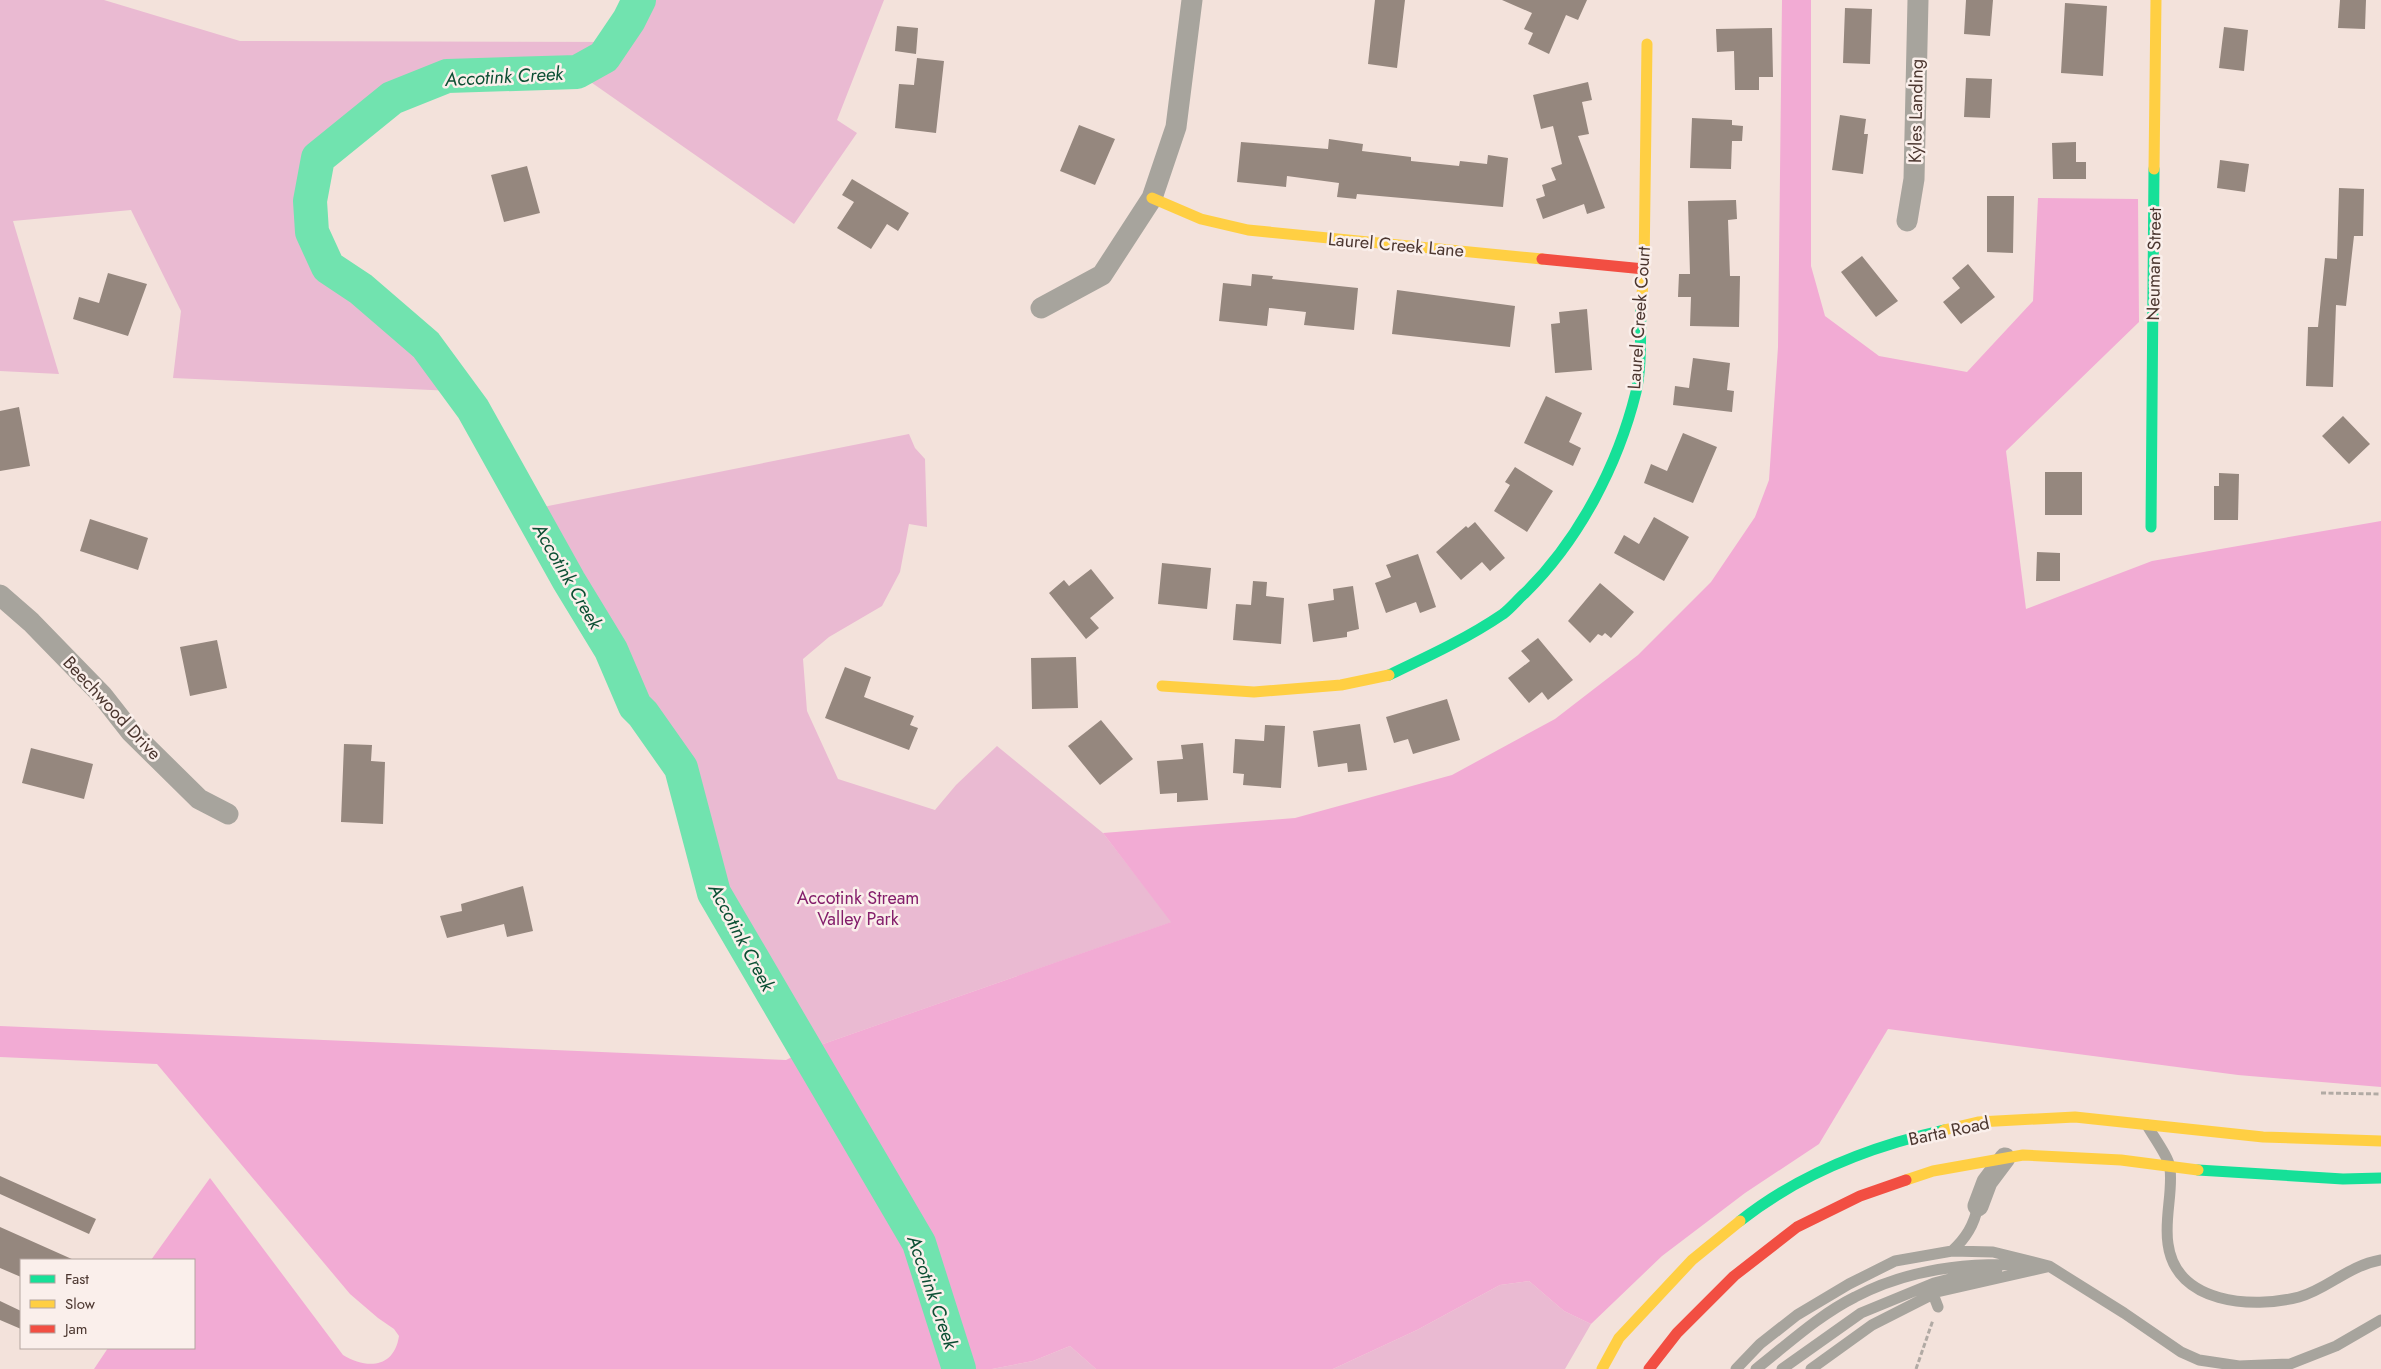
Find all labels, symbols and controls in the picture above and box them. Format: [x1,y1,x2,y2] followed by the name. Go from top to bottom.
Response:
[1902,59,1930,163] street label: Kyles Landing
[443,60,565,93] water label: Accotink Creek
[2140,207,2168,321] street label: Neuman Street
[1327,226,1465,264] street label: Laurel Creek Lane
[1621,245,1657,390] street label: Laurel Creek Court
[526,517,609,635] water label: Accotink Creek
[57,650,167,766] street label: Beechwood Drive
[701,878,782,997] water label: Accotink Creek
[797,885,919,932] park label: Accotink Stream Valley Park
[1906,1110,1992,1152] street label: Barta Road
[900,1231,965,1353] water label: Accotink Creek
[20,1259,195,1349] legend
[65,1268,89,1290] text: Fast
[65,1293,96,1315] text: Slow
[63,1318,88,1340] text: Jam

